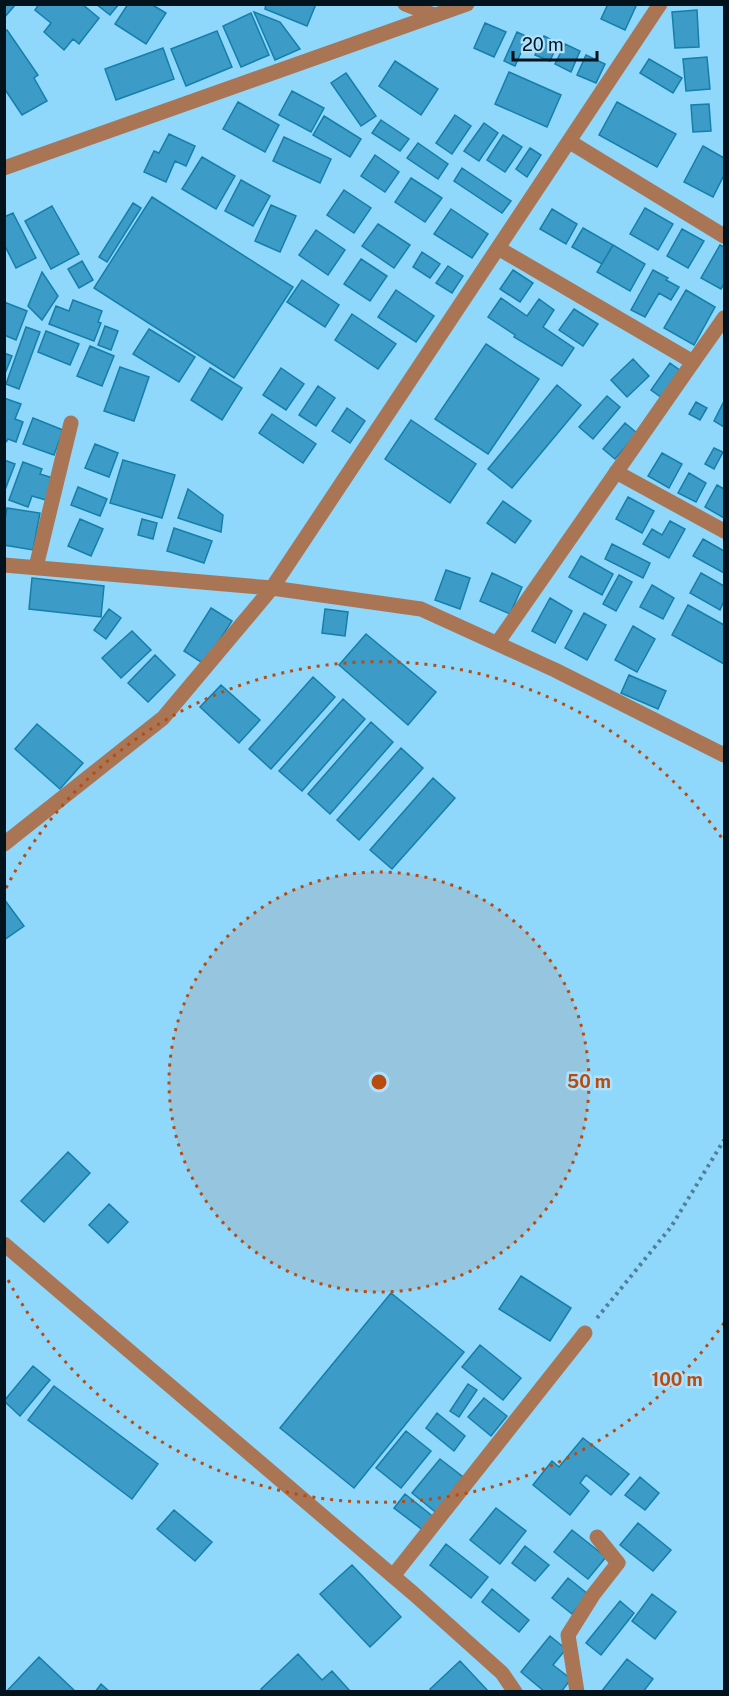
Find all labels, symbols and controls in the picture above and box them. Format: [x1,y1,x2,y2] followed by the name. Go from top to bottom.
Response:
[513,24,597,62] scale bar
[522,34,564,55] text: 20 m
[567,1071,611,1092] text: 50 m
[369,1072,389,1092] centre of rings
[651,1369,703,1390] text: 100 m

